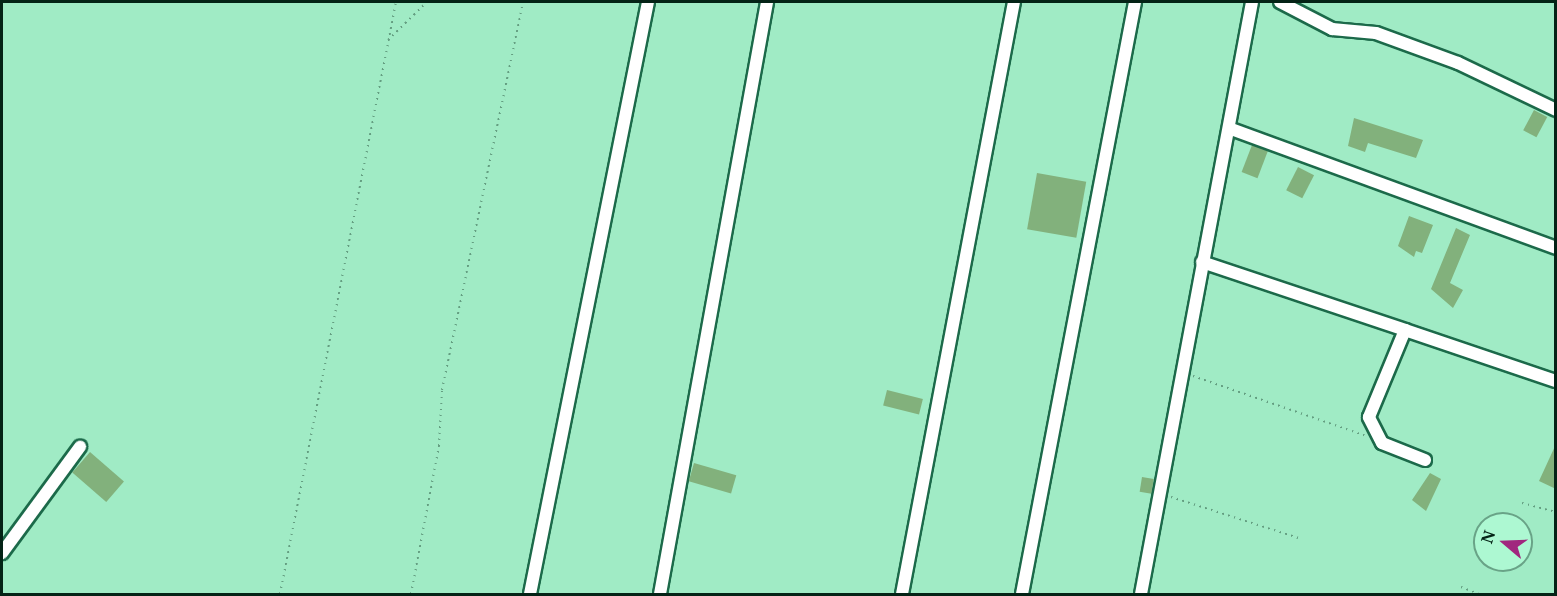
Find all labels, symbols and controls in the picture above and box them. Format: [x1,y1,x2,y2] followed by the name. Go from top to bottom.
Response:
[1473,512,1533,572] north arrow
[1475,527,1500,546] text: N

